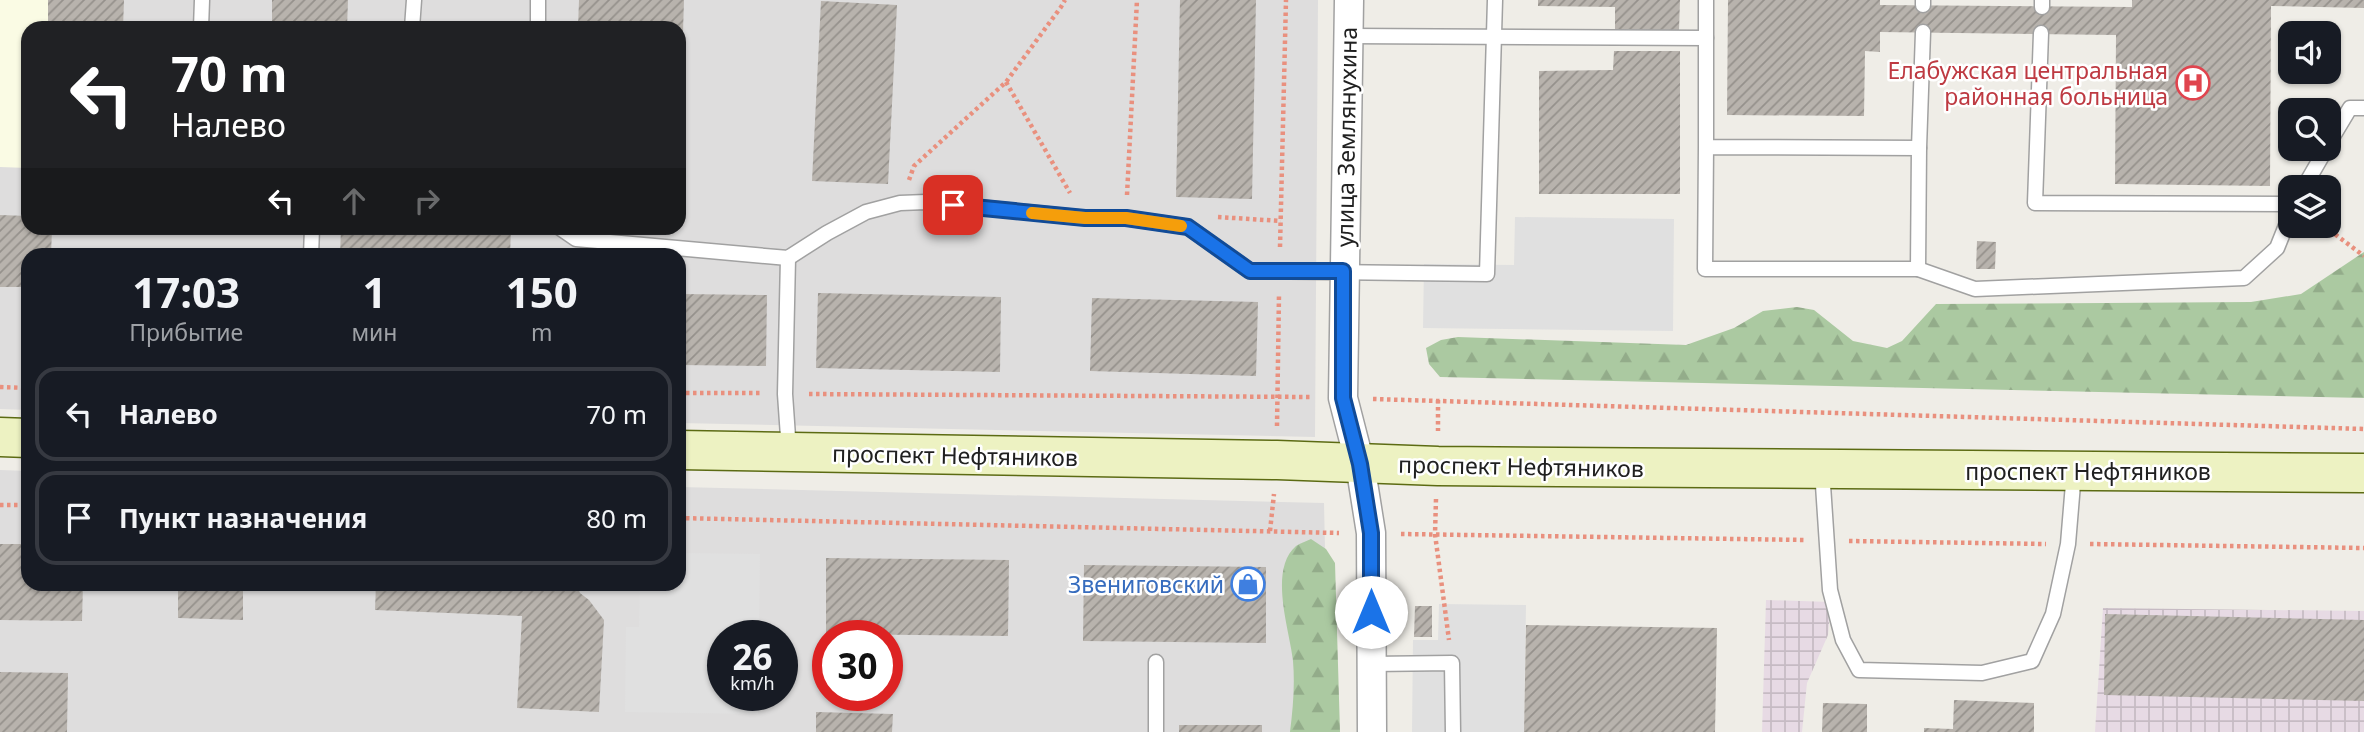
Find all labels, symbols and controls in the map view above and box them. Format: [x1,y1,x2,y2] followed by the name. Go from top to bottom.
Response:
[2278,21,2341,238] map controls
[2278,21,2341,84] button: sound
[1328,27,1364,247] street label: улица Землянухина
[171,40,288,106] text: 70 m
[56,49,147,140] icon: left
[1887,54,2168,112] place label: Елабужская центральная районная больница
[2174,64,2212,102] hospital icon: Елабужская центральная районная больница
[2278,98,2341,161] button: search
[171,103,286,146] text: Налево
[923,175,983,235] pin
[2278,175,2341,238] button: layers
[262,182,300,220] icon: left
[335,182,373,220] icon: ahead
[408,182,446,220] icon: right
[934,186,972,224] icon: arrive
[132,263,240,320] text: 17:03
[362,263,386,320] text: 1
[506,263,578,320] text: 150
[129,316,243,348] text: Прибытие
[351,316,397,348] text: мин
[531,316,553,348] text: m
[60,395,98,433] icon: left
[119,396,218,432] text: Налево
[586,396,647,432] text: 70 m
[832,437,1078,473] street label: проспект Нефтяников
[1398,448,1644,484] street label: проспект Нефтяников
[1965,455,2211,487] street label: проспект Нефтяников
[60,499,98,537] icon: arrive
[119,500,367,536] text: Пункт назначения
[586,500,647,536] text: 80 m
[1229,565,1267,603] shop icon: Звениговский
[1068,568,1224,600] place label: Звениговский
[1334,575,1408,649] position arrow
[812,620,903,711] speed limit sign: 30
[732,633,773,680] text: 26
[730,671,775,695] text: km/h

